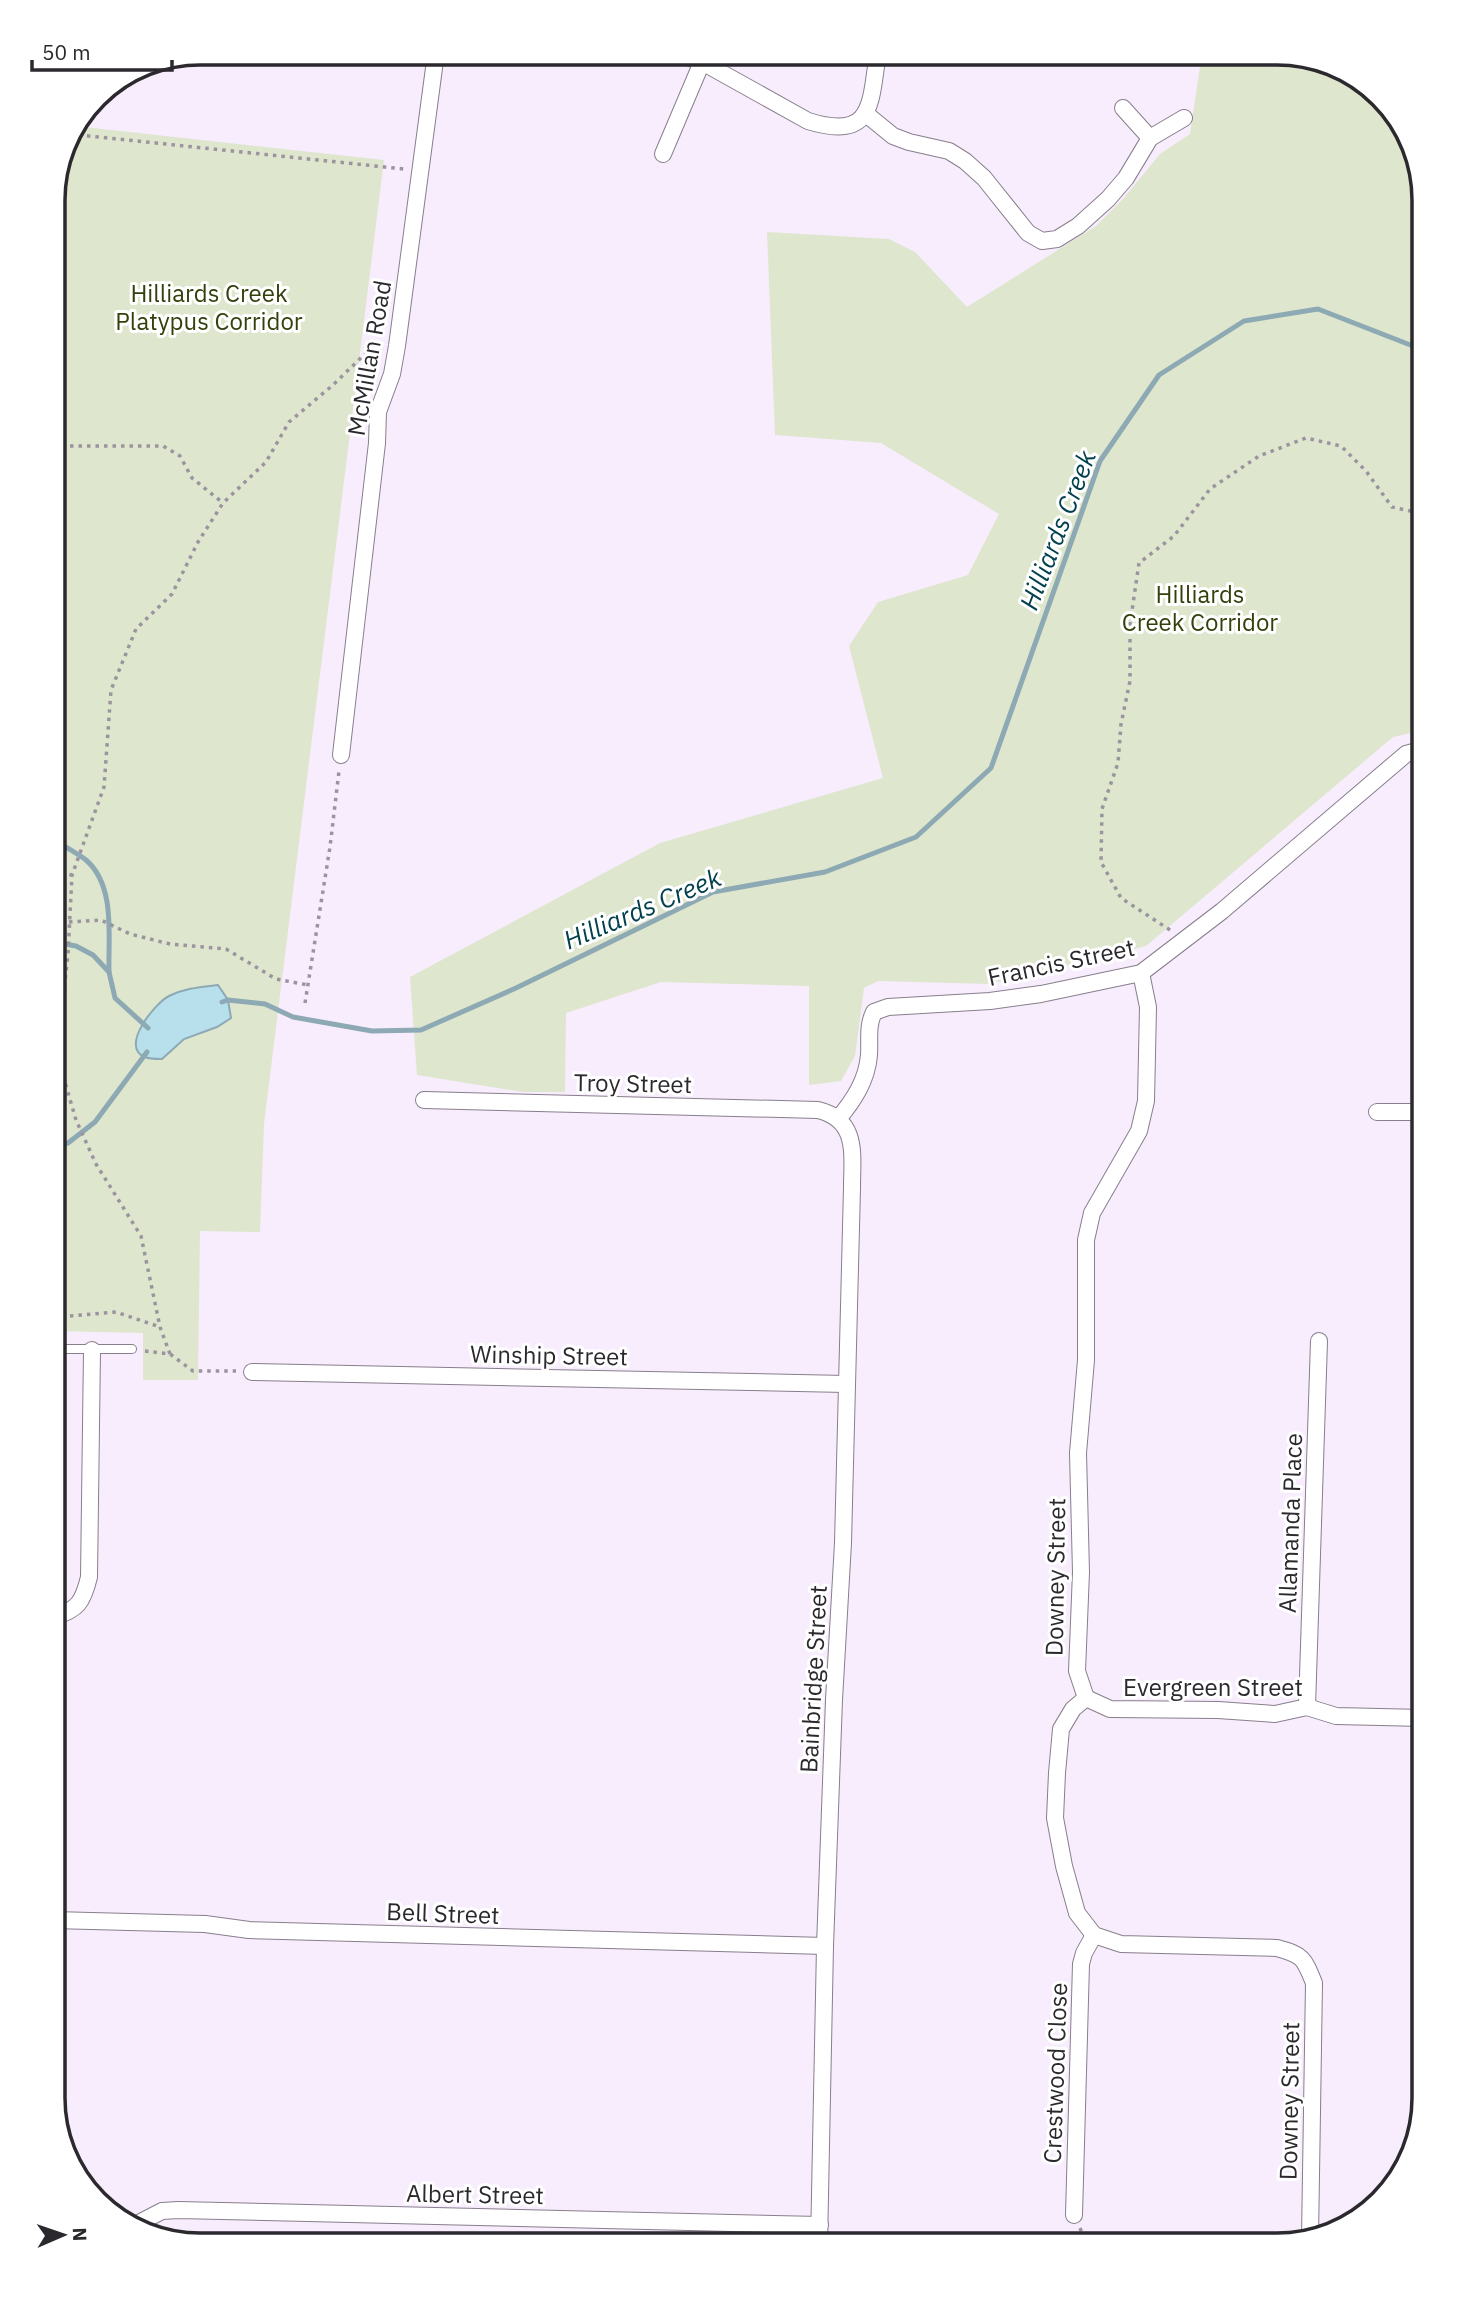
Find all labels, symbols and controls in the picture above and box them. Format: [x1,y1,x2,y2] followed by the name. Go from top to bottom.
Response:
[32,28,172,72] scale bar
[42,38,91,66] text: 50 m
[115,277,303,337] park label: Hilliards Creek Platypus Corridor
[340,278,398,438] street label: McMillan Road
[1011,445,1103,615] water label: Hilliards Creek
[1122,578,1278,638] park label: Hilliards Creek Corridor
[558,859,726,956] water label: Hilliards Creek
[985,931,1137,993] street label: Francis Street
[574,1066,692,1100] street label: Troy Street
[470,1338,628,1372] street label: Winship Street
[1271,1433,1309,1613] street label: Allamanda Place
[1038,1498,1072,1656] street label: Downey Street
[792,1584,834,1774] street label: Bainbridge Street
[1123,1671,1303,1703] street label: Evergreen Street
[386,1895,500,1931] street label: Bell Street
[1036,1982,1074,2164] street label: Crestwood Close
[1272,2022,1306,2180] street label: Downey Street
[406,2177,544,2211] street label: Albert Street
[28,2200,98,2270] north arrow
[68,2227,92,2242] text: N

